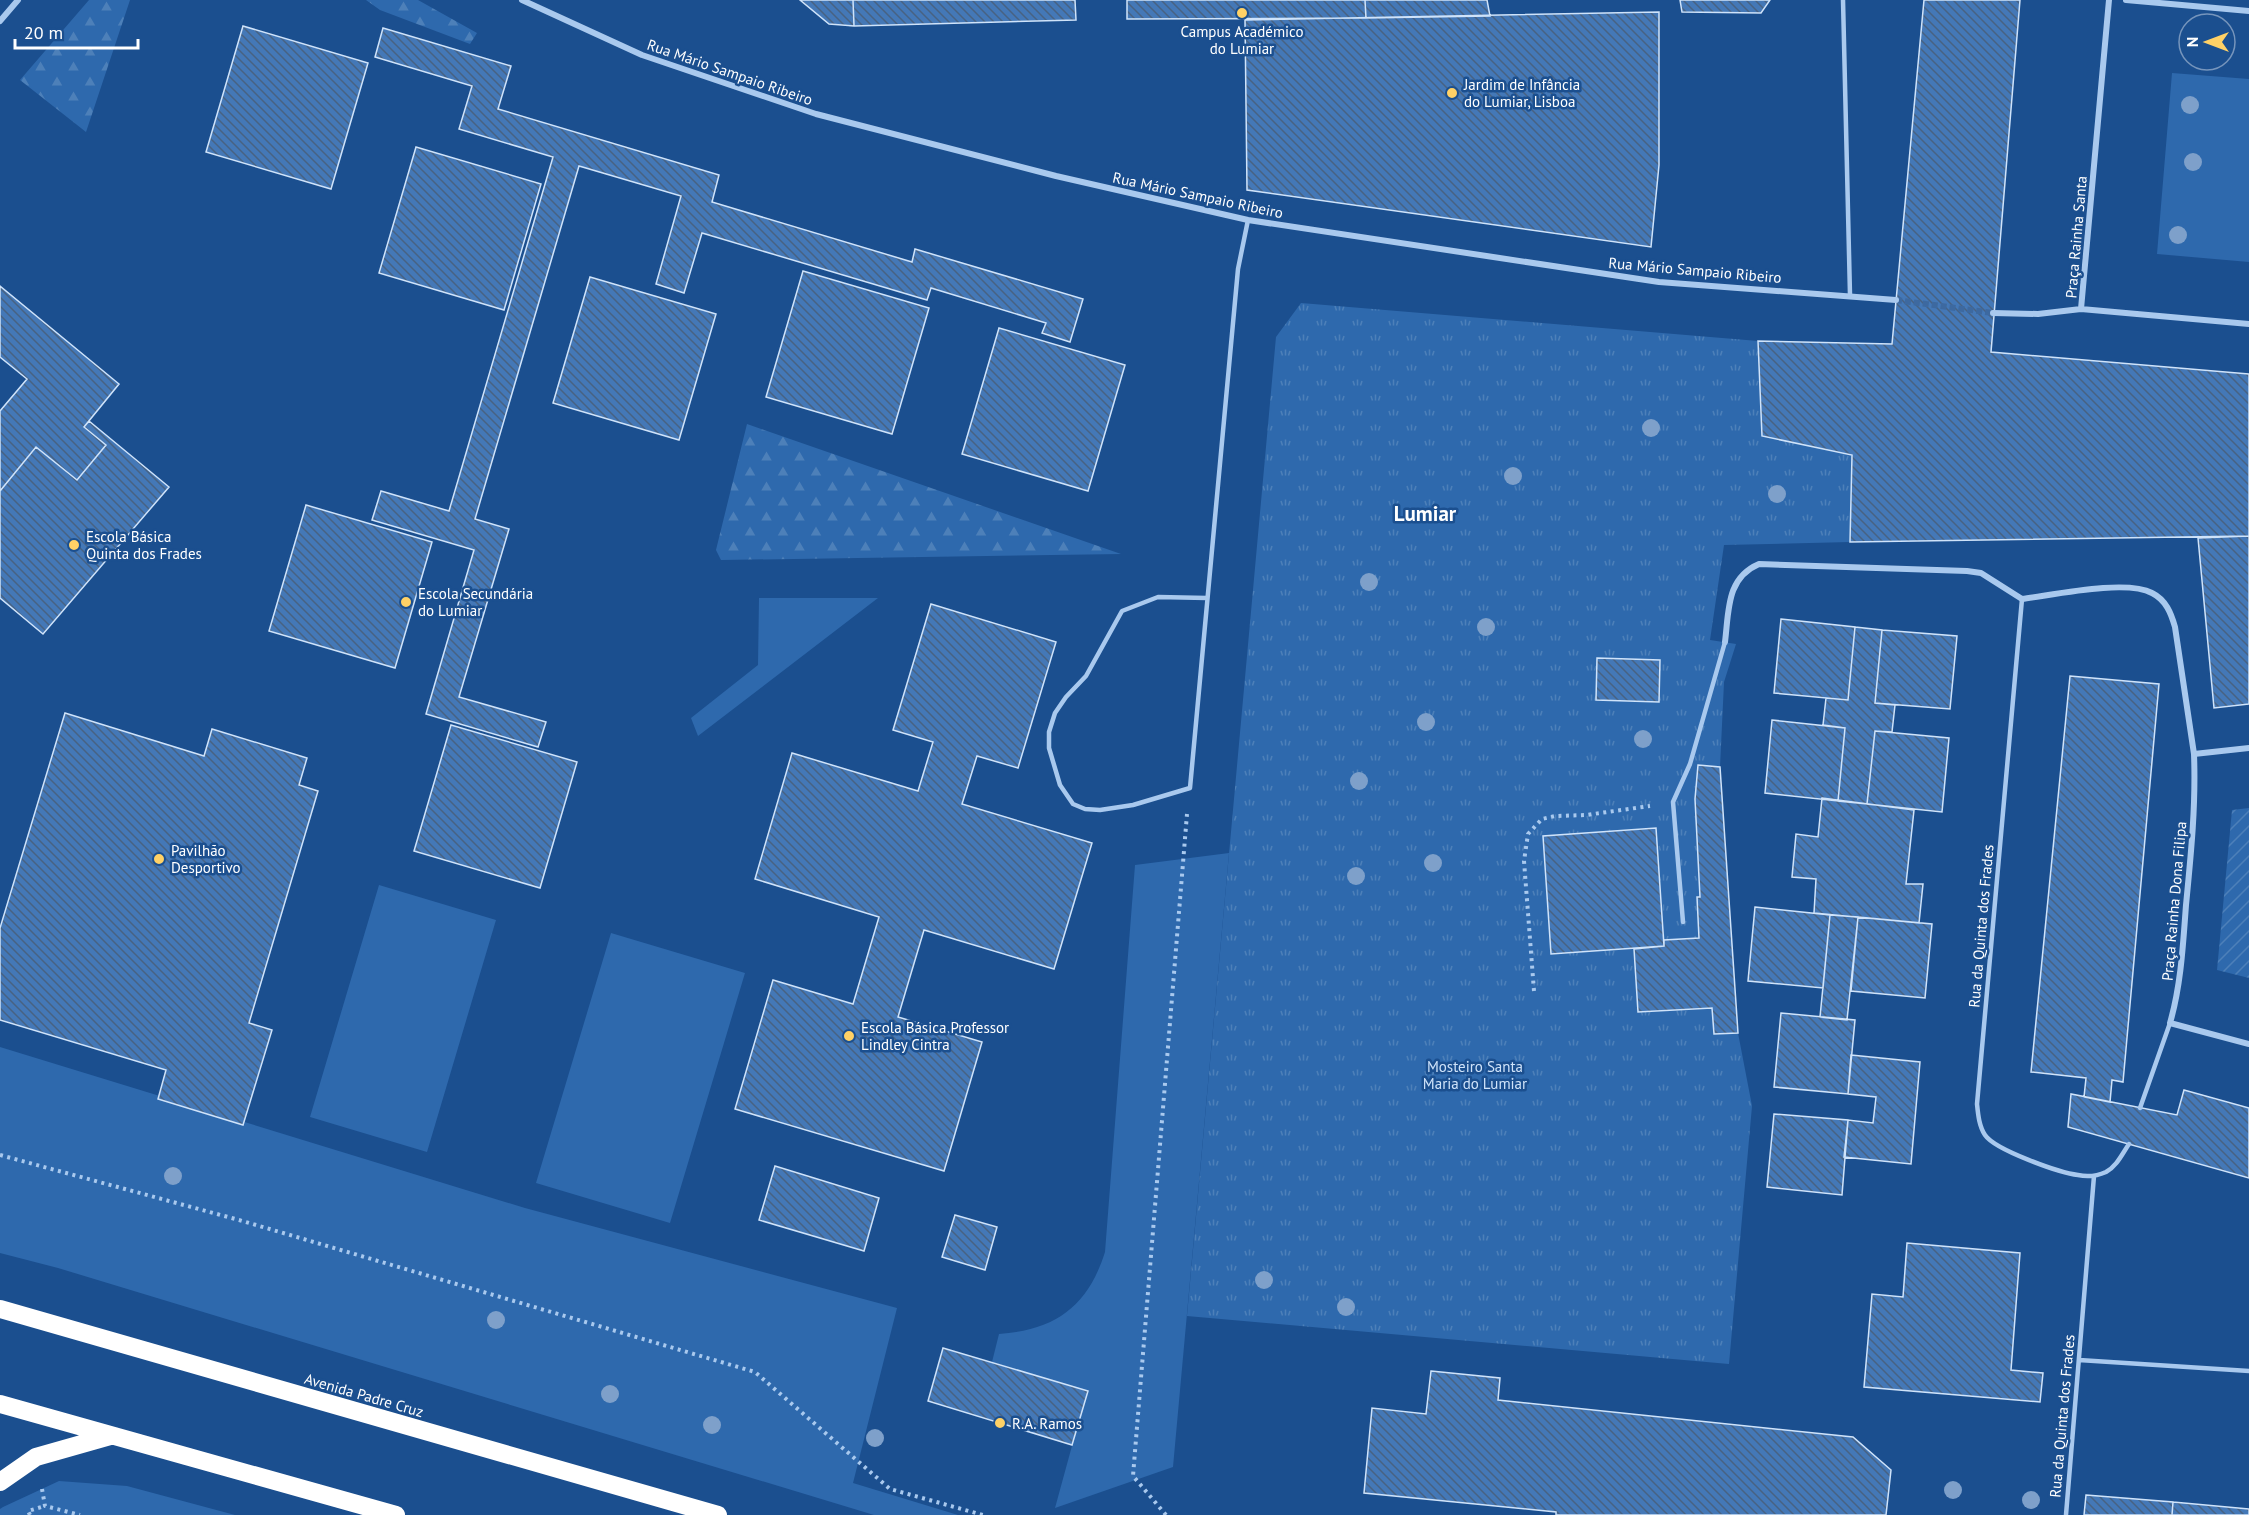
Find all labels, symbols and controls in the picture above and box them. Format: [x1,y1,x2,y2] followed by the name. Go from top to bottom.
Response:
[1235,6,1249,20] marker: Campus Académico do Lumiar
[15,12,138,50] scale bar
[2177,12,2237,72] north arrow
[24,21,63,44] text: 20 m
[1180,22,1304,58] place label: Campus Académico do Lumiar
[645,35,815,109] street label: Rua Mário Sampaio Ribeiro
[2182,37,2202,47] text: N
[1463,75,1580,111] place label: Jardim de Infância do Lumiar, Lisboa
[1445,86,1459,100] marker: Jardim de Infância do Lumiar, Lisboa
[1111,168,1285,222] street label: Rua Mário Sampaio Ribeiro
[2061,175,2091,299] street label: Praça Rainha Santa
[1608,253,1782,287] street label: Rua Mário Sampaio Ribeiro
[1394,500,1457,527] district label: Lumiar
[86,527,202,563] place label: Escola Básica Quinta dos Frades
[67,538,81,552] marker: Escola Básica Quinta dos Frades
[418,584,533,620] place label: Escola Secundária do Lumiar
[399,595,413,609] marker: Escola Secundária do Lumiar
[2158,821,2190,981] street label: Praça Rainha Dona Filipa
[171,841,241,877] place label: Pavilhão Desportivo
[1964,844,1998,1008] street label: Rua da Quinta dos Frades
[152,852,166,866] marker: Pavilhão Desportivo
[861,1018,1009,1054] place label: Escola Básica Professor Lindley Cintra
[842,1029,856,1043] marker: Escola Básica Professor Lindley Cintra
[1423,1057,1527,1093] park label: Mosteiro Santa Maria do Lumiar
[2045,1334,2079,1498] street label: Rua da Quinta dos Frades
[302,1369,426,1421] street label: Avenida Padre Cruz
[1012,1414,1082,1433] place label: R.A. Ramos
[993,1416,1007,1430] marker: R.A. Ramos

